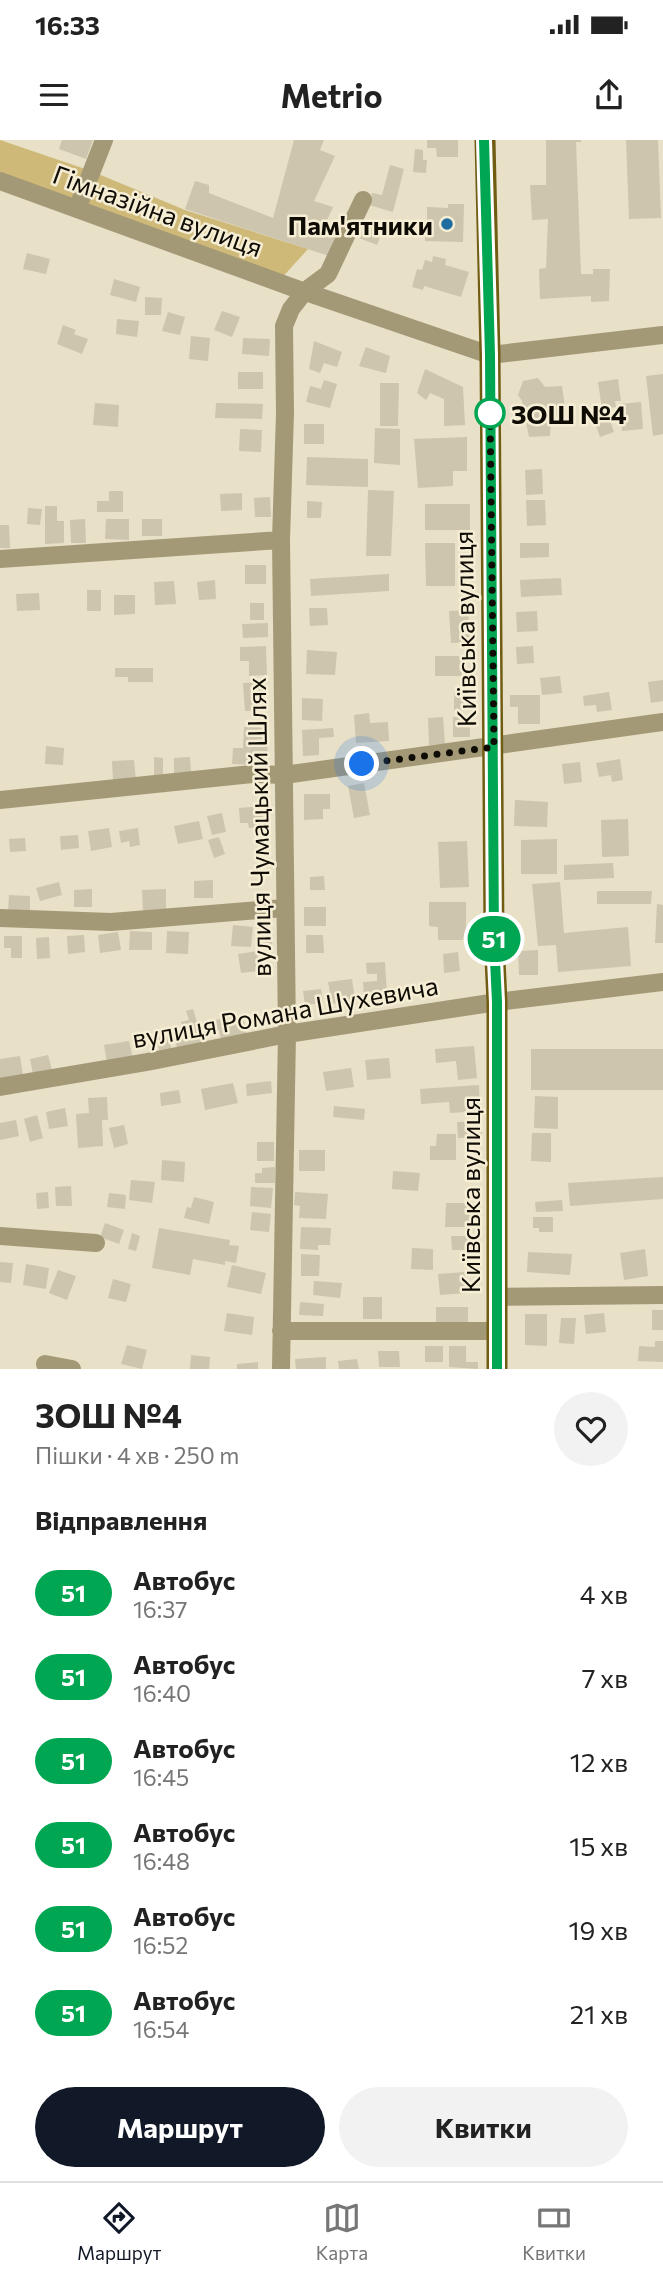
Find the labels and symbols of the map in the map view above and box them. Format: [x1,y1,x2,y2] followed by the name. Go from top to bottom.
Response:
[49,158,267,262] street label: Гімназійна вулиця
[288,209,433,240] place label: Пам'ятники
[439,216,455,232] marker: Пам'ятники
[475,398,505,428] marker: ЗОШ №4
[511,398,627,429] place label: ЗОШ №4
[447,531,481,727] street label: Київська вулиця
[240,677,276,977] street label: вулиця Чумацький Шлях
[344,746,379,781] your location
[462,916,526,962] line badge: 51
[130,969,440,1053] street label: вулиця Романа Шухевича
[454,1097,485,1293] street label: Київська вулиця

